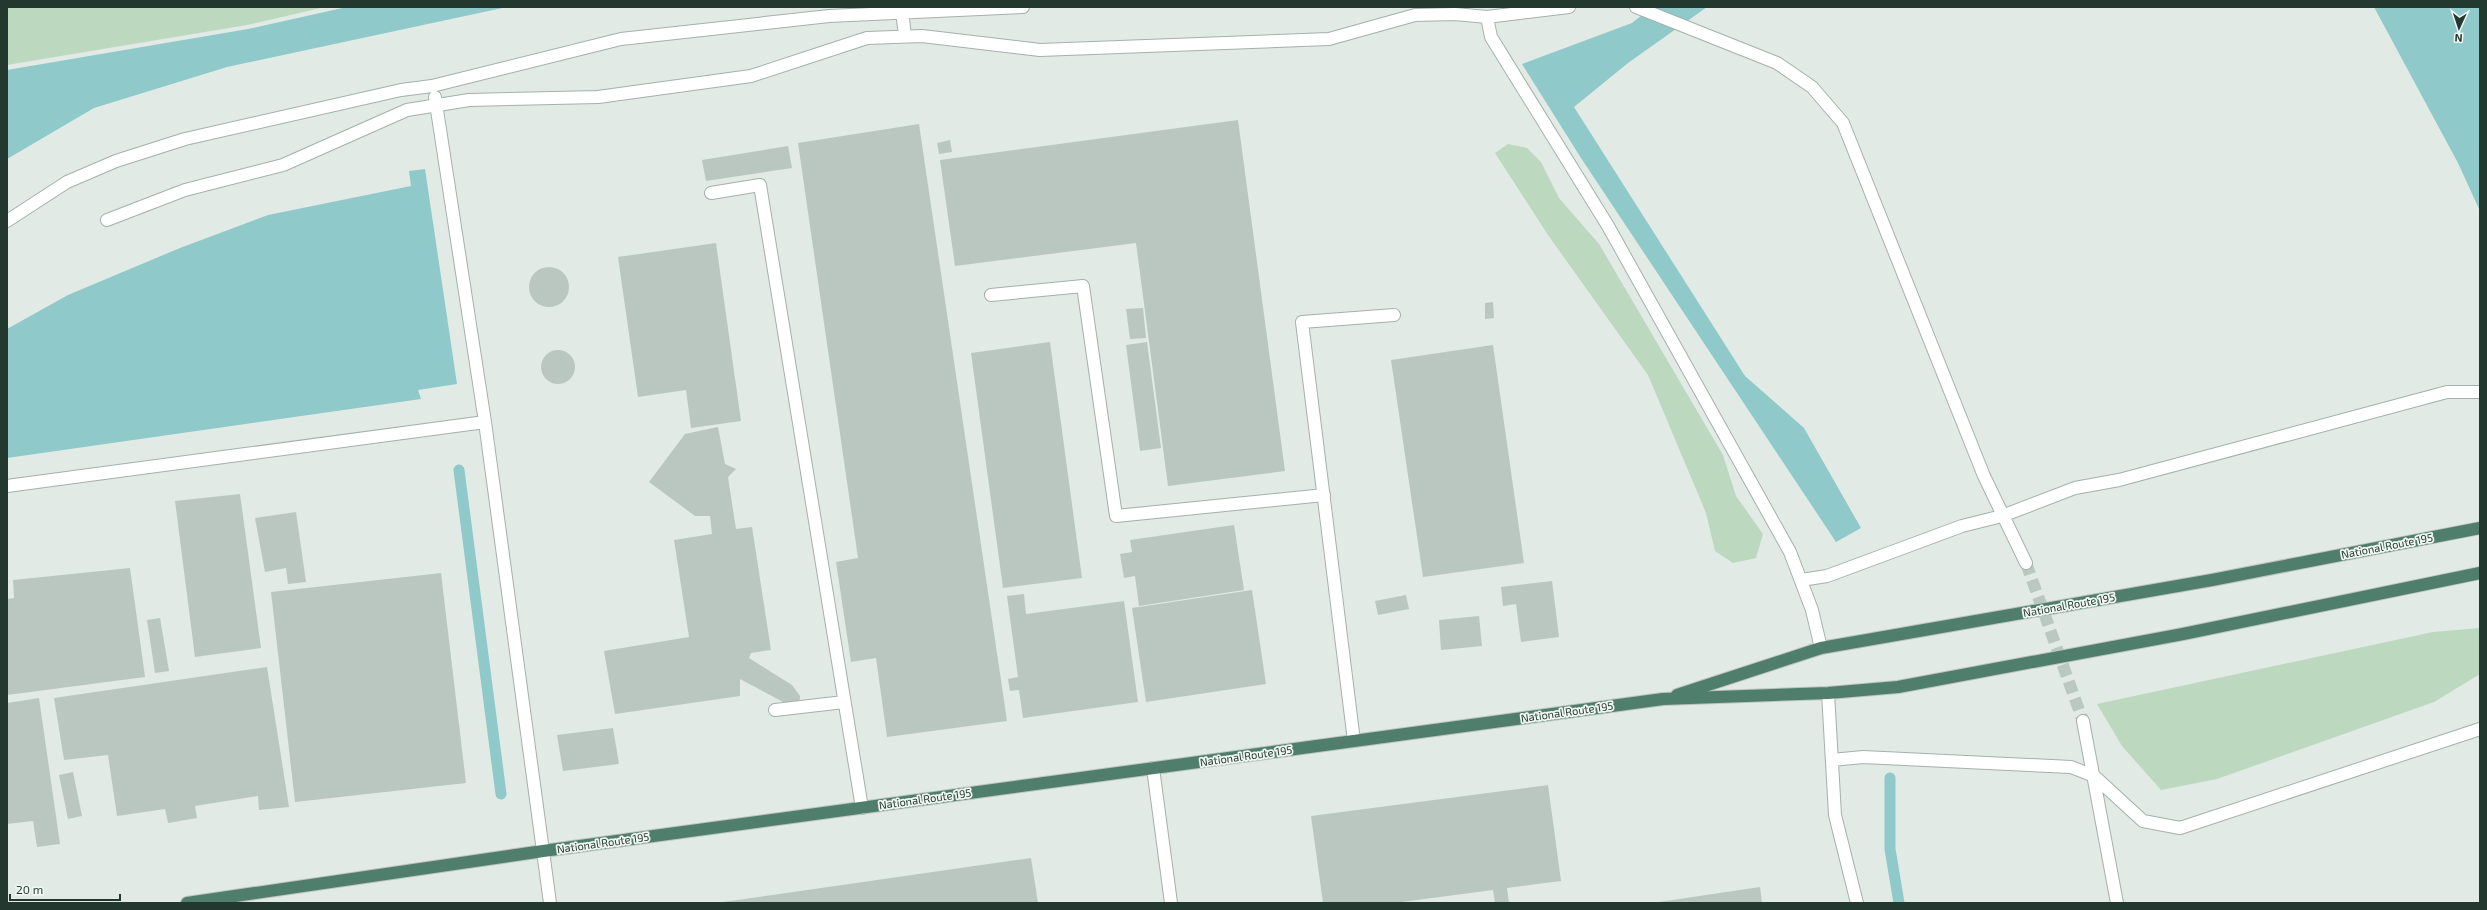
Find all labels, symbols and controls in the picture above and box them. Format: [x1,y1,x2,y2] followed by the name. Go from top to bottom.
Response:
[2439,8,2479,48] north arrow
[2454,32,2463,45] text: N
[2340,530,2434,561] street label: National Route 195
[2022,590,2116,619] street label: National Route 195
[1520,699,1614,724] street label: National Route 195
[1199,743,1293,768] street label: National Route 195
[878,786,972,811] street label: National Route 195
[556,830,650,855] street label: National Route 195
[10,876,120,902] scale bar
[16,882,43,896] text: 20 m

